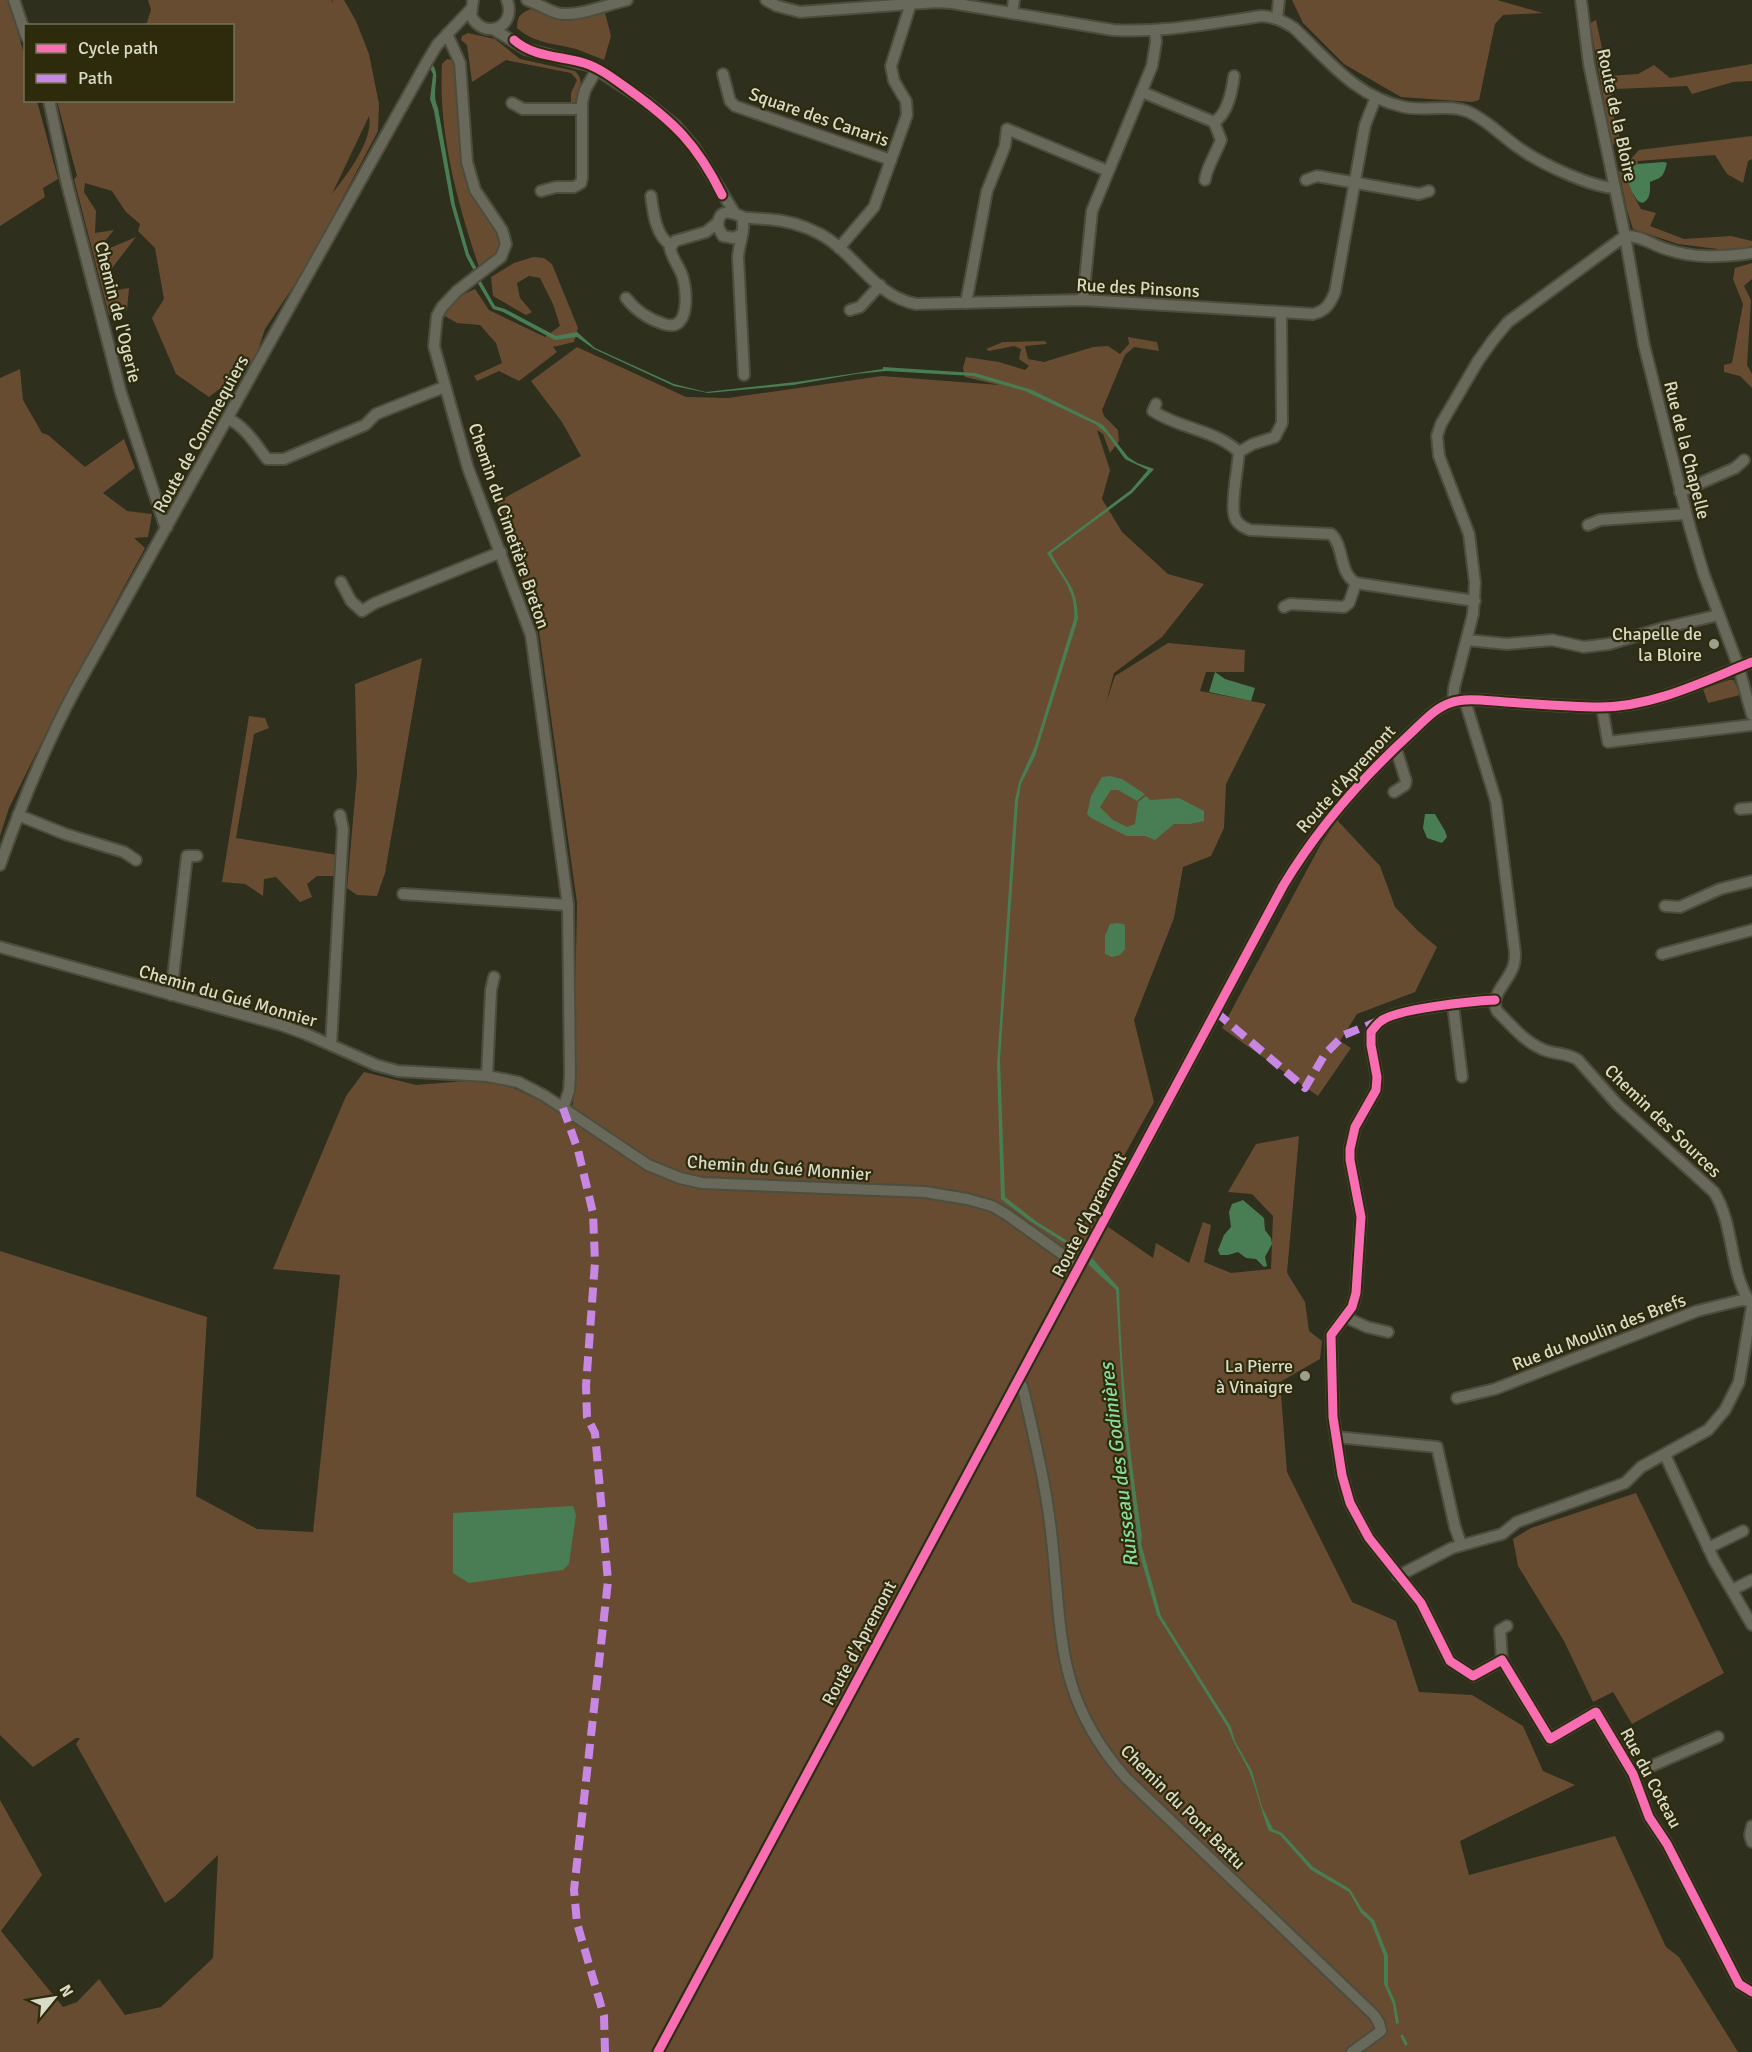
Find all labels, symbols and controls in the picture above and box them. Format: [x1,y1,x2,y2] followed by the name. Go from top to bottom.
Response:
[24,24,234,102] legend
[78,37,158,59] text: Cycle path
[1592,47,1642,183] street label: Route de la Bloire
[78,67,113,89] text: Path
[746,83,892,151] street label: Square des Canaris
[90,239,146,385] street label: Chemin de l'Ogerie
[1076,274,1200,302] street label: Rue des Pinsons
[149,351,254,517] street label: Route de Commequiers
[1659,379,1715,521] street label: Rue de la Chapelle
[463,420,555,632] street label: Chemin du Cimetière Breton
[1612,623,1702,666] place label: Chapelle de la Bloire
[1707,637,1721,651] marker: Chapelle de la Bloire
[1292,720,1400,838] street label: Route d'Apremont
[136,960,320,1032] street label: Chemin du Gué Monnier
[1600,1060,1726,1182] street label: Chemin des Sources
[1047,1149,1131,1281] street label: Route d'Apremont
[686,1151,872,1185] street label: Chemin du Gué Monnier
[1509,1289,1689,1375] street label: Rue du Moulin des Brefs
[1216,1355,1293,1398] place label: La Pierre à Vinaigre
[1094,1359,1144,1569] water label: Ruisseau des Godinières
[1298,1369,1312,1383] marker: La Pierre à Vinaigre
[817,1577,901,1709] street label: Route d'Apremont
[1615,1724,1687,1832] street label: Rue du Coteau
[1116,1740,1250,1874] street label: Chemin du Pont Battu
[24,1968,84,2028] north arrow
[55,1981,78,2001] text: N

